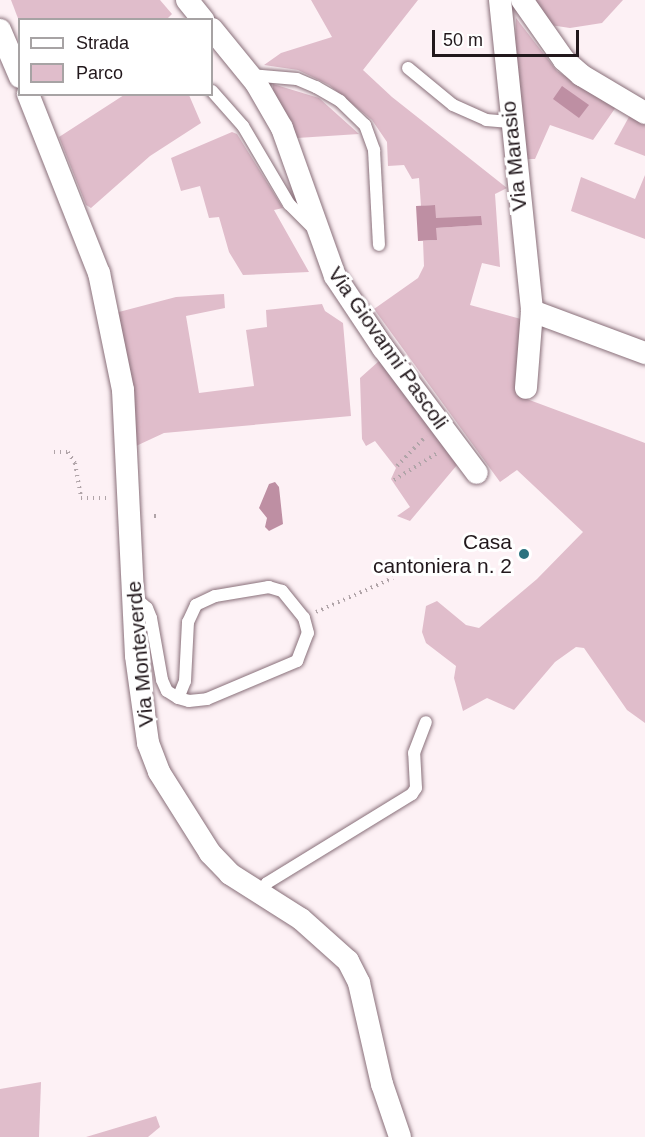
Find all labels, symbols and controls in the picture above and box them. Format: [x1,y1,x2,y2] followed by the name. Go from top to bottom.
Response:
[18,18,213,96] legend
[435,18,582,56] scale bar
[443,30,483,50] text: 50 m
[76,33,129,53] text: Strada
[76,63,123,83] text: Parco
[496,100,532,212] street label: Via Marasio
[323,262,453,434] street label: Via Giovanni Pascoli
[373,529,512,579] place label: Casa cantoniera n. 2
[517,547,531,561] marker: Casa cantoniera n. 2
[121,580,159,728] street label: Via Monteverde

